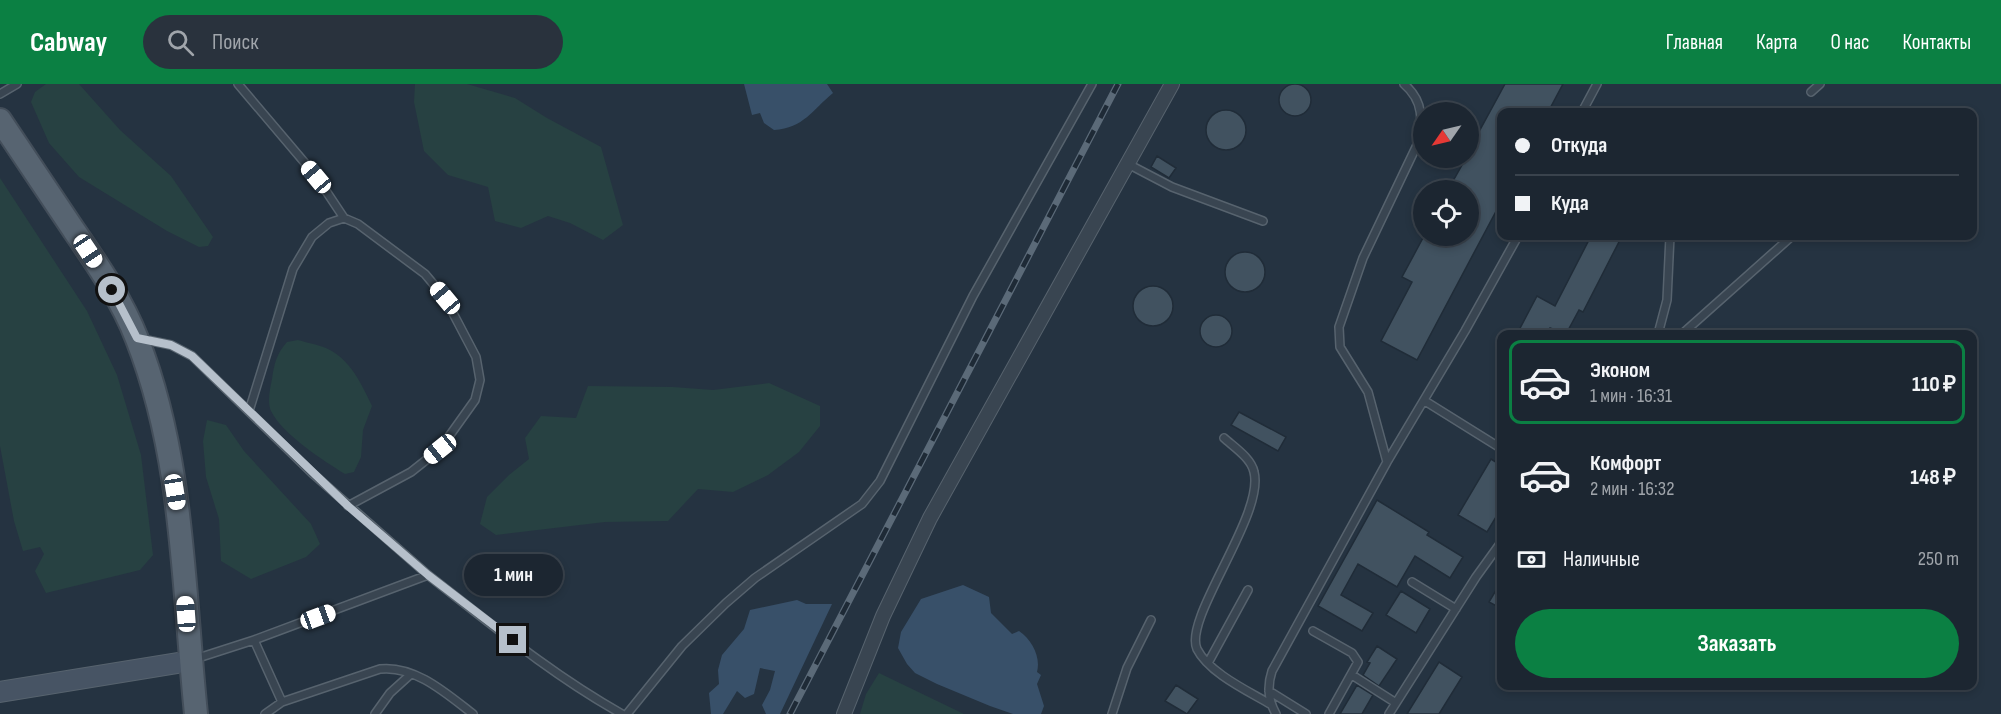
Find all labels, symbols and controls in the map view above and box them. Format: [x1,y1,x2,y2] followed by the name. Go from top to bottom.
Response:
[143,15,563,69] search box
[30,26,107,59] text: Cabway
[164,26,197,59] icon: search
[212,29,259,56] text: Поиск
[1666,30,1723,55] text: Главная
[1756,30,1797,55] text: Карта
[1830,30,1869,55] text: О нас
[1902,30,1971,55] text: Контакты
[1413,102,1479,168] north arrow
[1413,102,1479,246] map controls
[1551,132,1607,159] text: Откуда
[298,157,334,197] car
[1413,180,1479,246] button: locate
[1551,190,1589,217] text: Куда
[70,231,106,271] car
[98,276,125,303] route start
[427,278,463,318] car
[1518,355,1572,409] icon: car
[1590,357,1650,384] text: Эконом
[1912,371,1956,398] text: 110 ₽
[1590,384,1672,408] text: 1 мин · 16:31
[420,431,460,467] car
[1518,448,1572,502] icon: car
[1590,450,1661,477] text: Комфорт
[1910,464,1956,491] text: 148 ₽
[163,473,187,511] car
[1590,477,1674,501] text: 2 мин · 16:32
[1515,543,1548,576] icon: cash
[1563,546,1640,573] text: Наличные
[1918,547,1959,571] text: 250 m
[464,553,562,595] callout: 1 мин
[494,563,533,587] text: 1 мин
[176,595,196,633] car
[298,602,338,632] car
[1515,609,1959,678] button: Заказать
[499,626,526,653] route end

